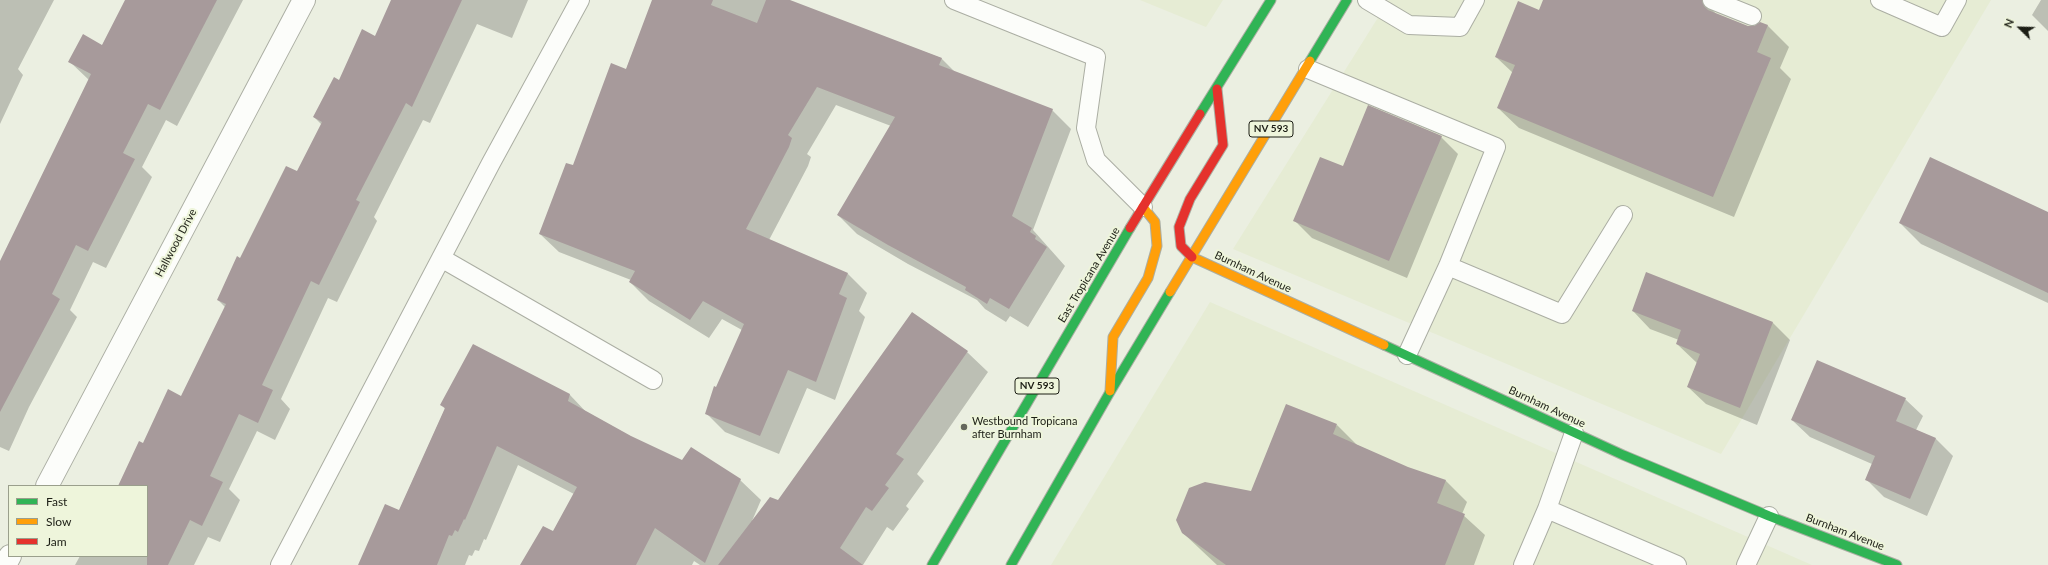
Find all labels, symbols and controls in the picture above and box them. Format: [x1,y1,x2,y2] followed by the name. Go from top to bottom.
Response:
[2000,8,2040,48] north arrow
[2001,17,2016,30] text: N
[1249,121,1293,137] road number: NV 593
[153,207,199,279] street label: Hallwood Drive
[1055,225,1123,325] street label: East Tropicana Avenue
[1213,248,1293,296] street label: Burnham Avenue
[1015,378,1059,394] road number: NV 593
[1507,383,1587,431] street label: Burnham Avenue
[972,414,1077,440] place label: Westbound Tropicana after Burnham
[959,422,969,432] marker: Westbound Tropicana after Burnham
[8,485,148,557] legend
[46,494,67,509] text: Fast
[1804,511,1886,553] street label: Burnham Avenue
[46,514,71,529] text: Slow
[46,534,67,549] text: Jam

